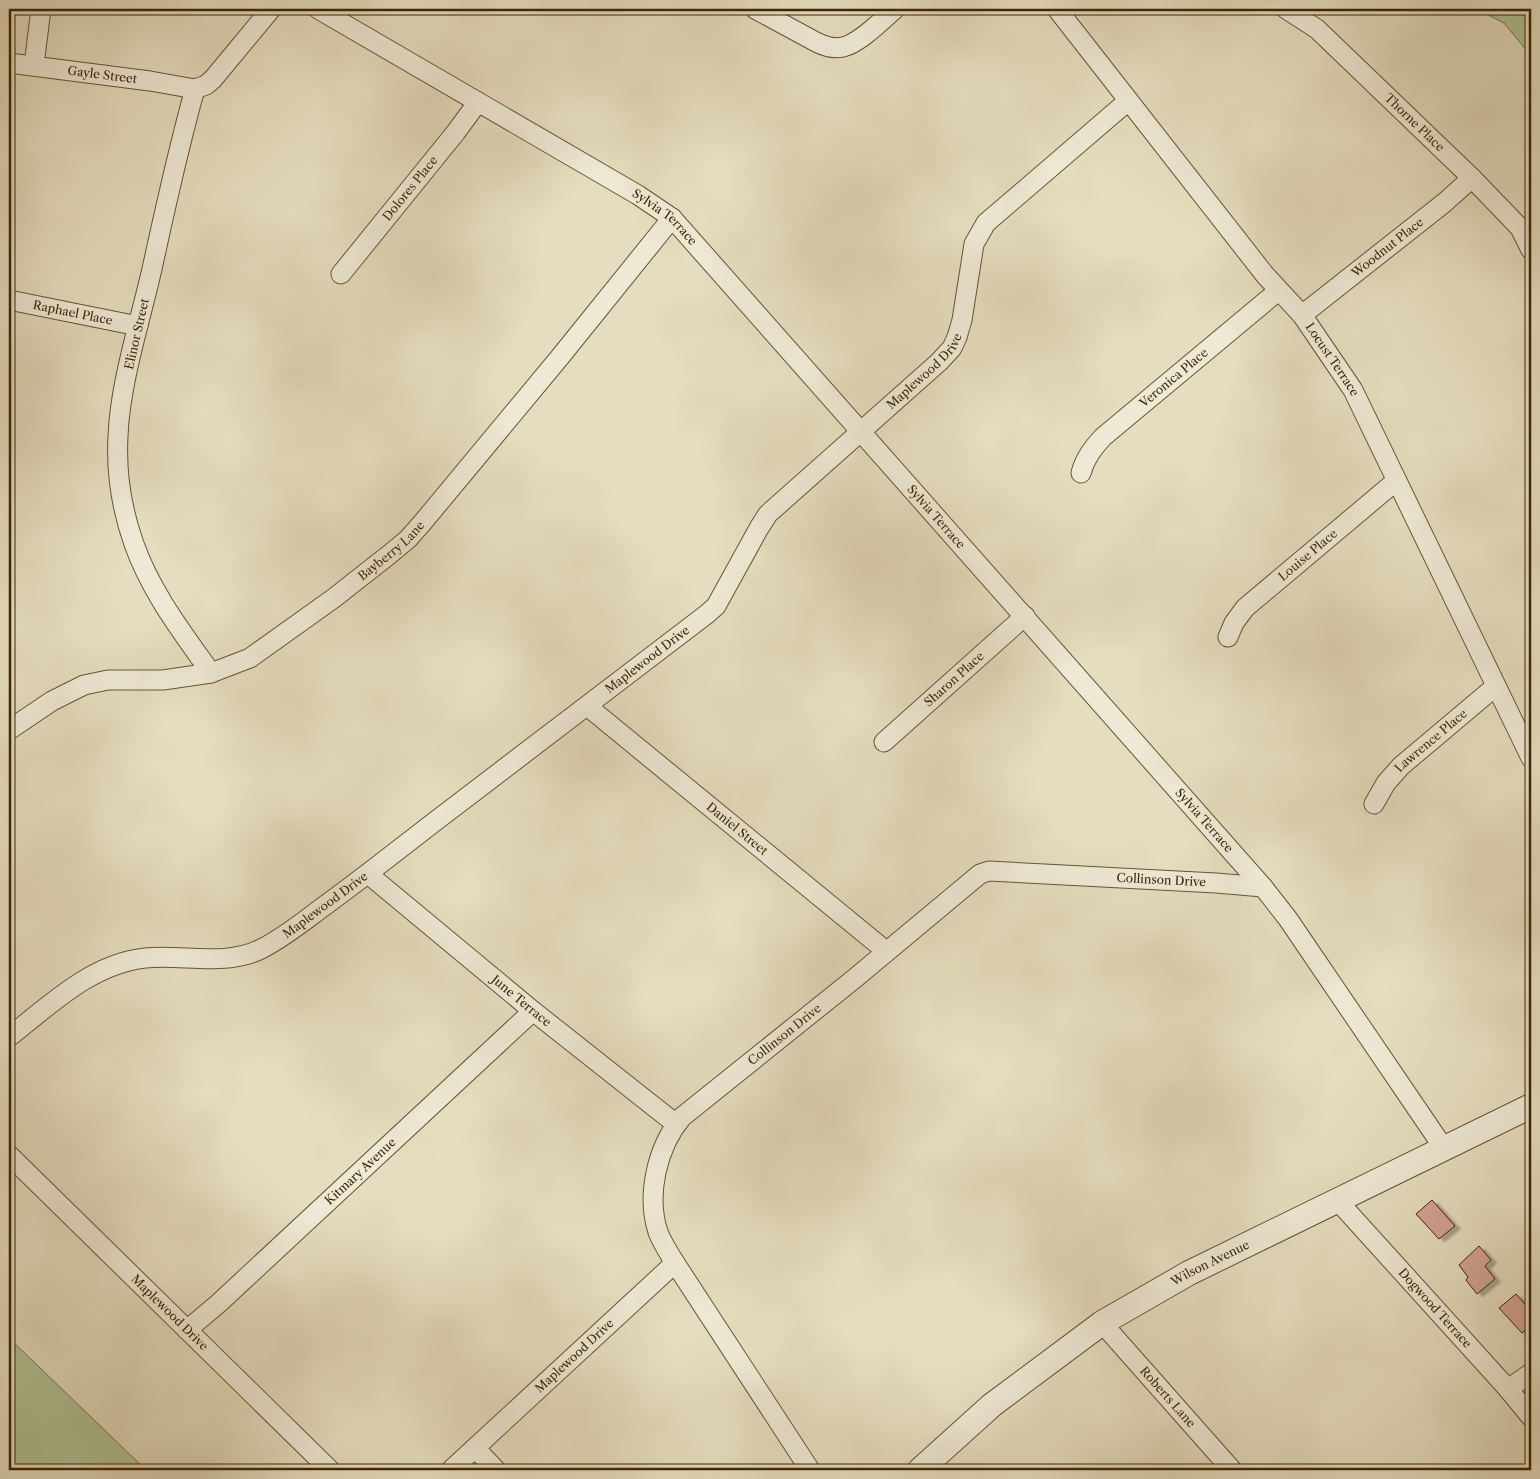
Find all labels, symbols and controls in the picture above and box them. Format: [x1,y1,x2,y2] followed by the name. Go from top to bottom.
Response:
[67,63,139,86] street label: Gayle Street
[1382,90,1448,155] street label: Thorne Place
[379,153,441,224] street label: Dolores Place
[630,185,701,248] street label: Sylvia Terrace
[1348,214,1426,281] street label: Woodnut Place
[121,296,152,371] street label: Elinor Street
[32,297,114,328] street label: Raphael Place
[1303,320,1363,398] street label: Locust Terrace
[883,330,965,412] street label: Maplewood Drive
[1136,344,1211,411] street label: Veronica Place
[904,481,969,552] street label: Sylvia Terrace
[355,518,428,583] street label: Bayberry Lane
[1275,526,1340,584] street label: Louise Place
[602,622,692,696] street label: Maplewood Drive
[921,648,987,710] street label: Sharon Place
[1391,705,1470,775] street label: Lawrence Place
[1172,785,1237,855] street label: Sylvia Terrace
[704,799,772,859] street label: Daniel Street
[280,868,371,941] street label: Maplewood Drive
[1116,870,1207,889] street label: Collinson Drive
[487,970,555,1030] street label: June Terrace
[745,1000,824,1068] street label: Collinson Drive
[321,1134,399,1208] street label: Kitmary Avenue
[1167,1237,1252,1289] street label: Wilson Avenue
[1396,1265,1475,1351] street label: Dogwood Terrace
[128,1271,212,1353] street label: Maplewood Drive
[531,1315,617,1396] street label: Maplewood Drive
[1137,1363,1199,1431] street label: Roberts Lane

